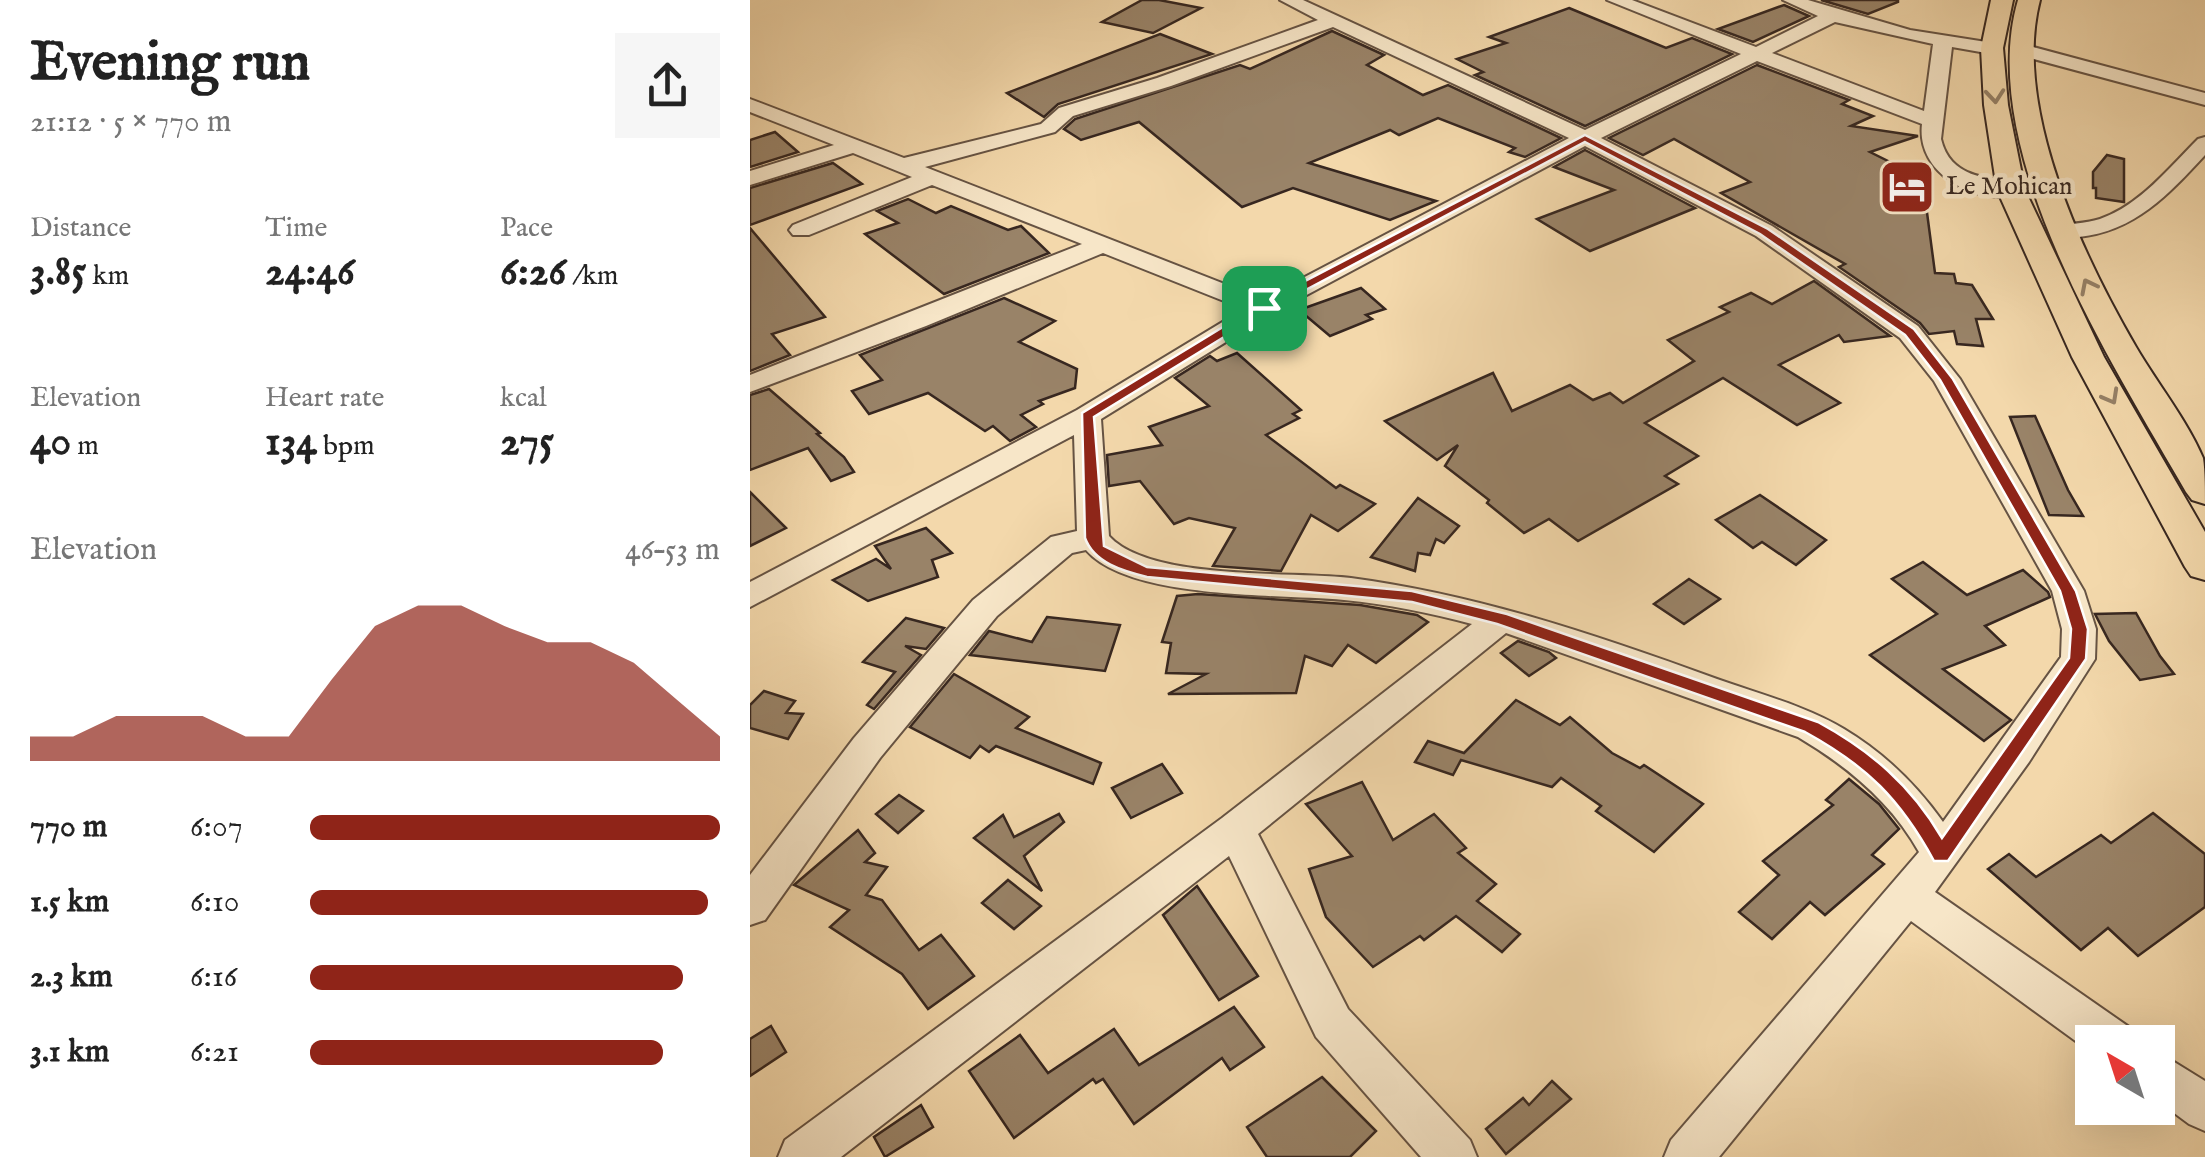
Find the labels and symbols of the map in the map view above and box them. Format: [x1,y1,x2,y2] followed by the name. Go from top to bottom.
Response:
[1984,89,2006,105] one-way arrow
[1877,157,1937,217] hotel icon: Le Mohican
[1946,171,2072,203] place label: Le Mohican
[1222,266,1307,351] pin
[2081,278,2101,296] one-way arrow
[2098,386,2118,404] one-way arrow
[2075,1025,2175,1125] north arrow

